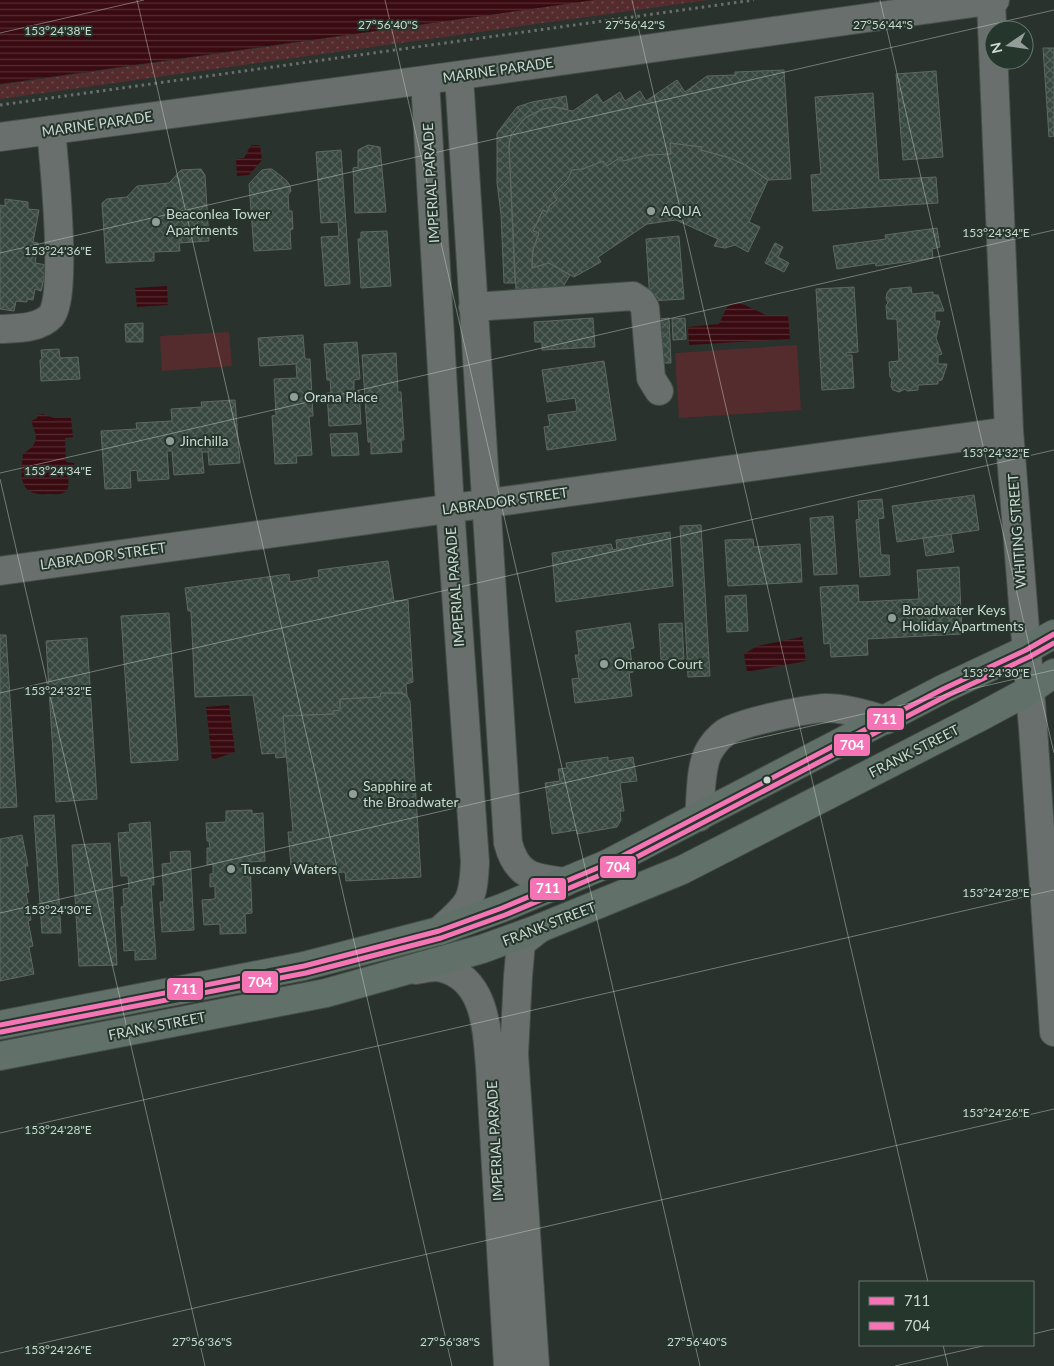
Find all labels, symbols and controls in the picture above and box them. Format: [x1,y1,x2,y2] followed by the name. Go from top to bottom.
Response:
[358,17,418,32] text: 27°56'40"S
[605,17,665,32] text: 27°56'42"S
[853,17,913,32] text: 27°56'44"S
[984,20,1034,70] north arrow
[24,23,92,38] text: 153°24'38"E
[986,41,1005,55] text: N
[441,53,554,86] street label: MARINE PARADE
[40,107,153,140] street label: MARINE PARADE
[419,123,442,243] street label: IMPERIAL PARADE
[661,202,701,219] place label: AQUA
[166,205,270,238] place label: Beaconlea Tower Apartments
[645,205,657,217] marker: AQUA
[150,216,162,228] marker: Beaconlea Tower Apartments
[962,225,1030,240] text: 153°24'34"E
[24,243,92,258] text: 153°24'36"E
[304,388,378,405] place label: Orana Place
[288,391,300,403] marker: Orana Place
[180,432,228,449] place label: Jinchilla
[164,435,176,447] marker: Jinchilla
[962,445,1030,460] text: 153°24'32"E
[24,463,92,478] text: 153°24'34"E
[1004,472,1029,589] street label: WHITING STREET
[441,483,570,518] street label: LABRADOR STREET
[442,527,467,648] street label: IMPERIAL PARADE
[39,538,168,573] street label: LABRADOR STREET
[902,601,1024,634] place label: Broadwater Keys Holiday Apartments
[886,612,898,624] marker: Broadwater Keys Holiday Apartments
[614,655,703,672] place label: Omaroo Court
[598,658,610,670] marker: Omaroo Court
[962,665,1030,680] text: 153°24'30"E
[24,683,92,698] text: 153°24'32"E
[866,707,905,731] line badge: 711
[873,710,897,727] text: 711
[866,720,962,781] street label: FRANK STREET
[833,733,871,757] line badge: 704
[840,736,864,753] text: 704
[762,775,772,785] unlabelled marker
[363,777,459,810] place label: Sapphire at the Broadwater
[347,788,359,800] marker: Sapphire at the Broadwater
[599,855,637,879] line badge: 704
[606,858,630,875] text: 704
[241,860,337,877] place label: Tuscany Waters
[225,863,237,875] marker: Tuscany Waters
[529,877,567,901] line badge: 711
[536,879,560,896] text: 711
[962,885,1030,900] text: 153°24'28"E
[500,898,599,949] street label: FRANK STREET
[24,902,92,917] text: 153°24'30"E
[241,970,279,994] line badge: 704
[248,973,272,990] text: 704
[166,977,204,1001] line badge: 711
[173,980,197,997] text: 711
[107,1008,208,1043] street label: FRANK STREET
[483,1081,506,1201] street label: IMPERIAL PARADE
[962,1105,1030,1120] text: 153°24'26"E
[24,1122,92,1137] text: 153°24'28"E
[859,1281,1034,1346] legend
[904,1291,930,1309] text: 711
[904,1316,930,1334] text: 704
[172,1334,232,1349] text: 27°56'36"S
[420,1334,480,1349] text: 27°56'38"S
[667,1334,727,1349] text: 27°56'40"S
[24,1342,92,1357] text: 153°24'26"E

